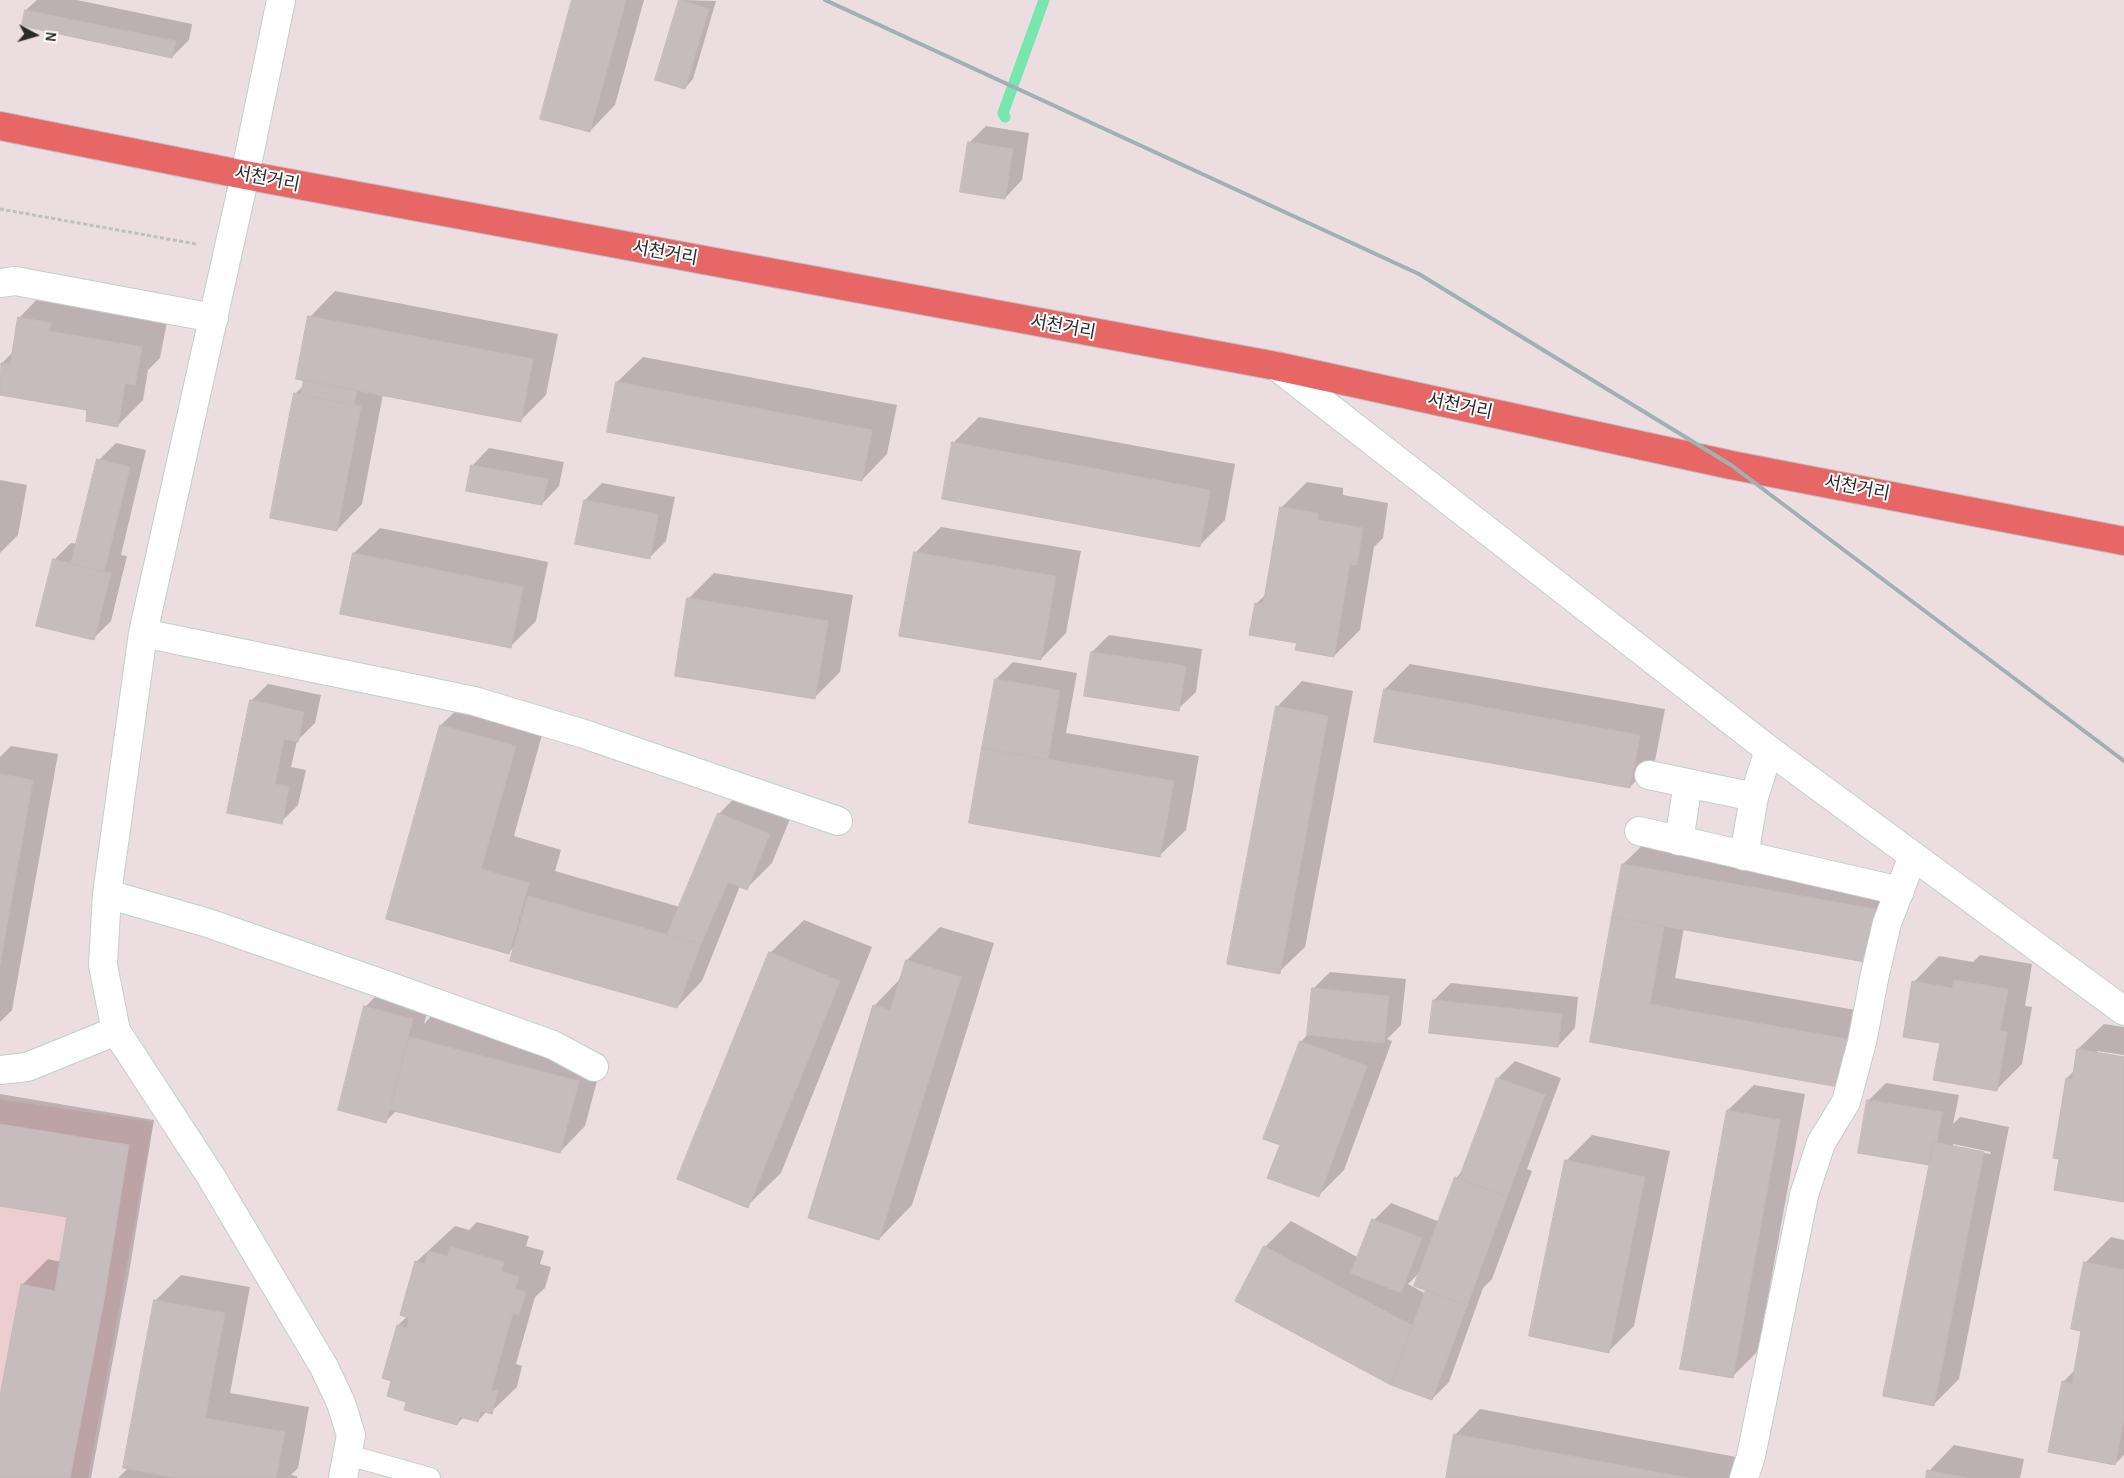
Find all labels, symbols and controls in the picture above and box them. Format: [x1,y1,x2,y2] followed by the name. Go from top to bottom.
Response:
[10,10,60,60] north arrow
[42,31,57,42] text: N
[232,162,302,196] street label: 서천거리
[631,237,699,269] street label: 서천거리
[1029,311,1097,343] street label: 서천거리
[1425,389,1495,423] street label: 서천거리
[1822,471,1892,505] street label: 서천거리

